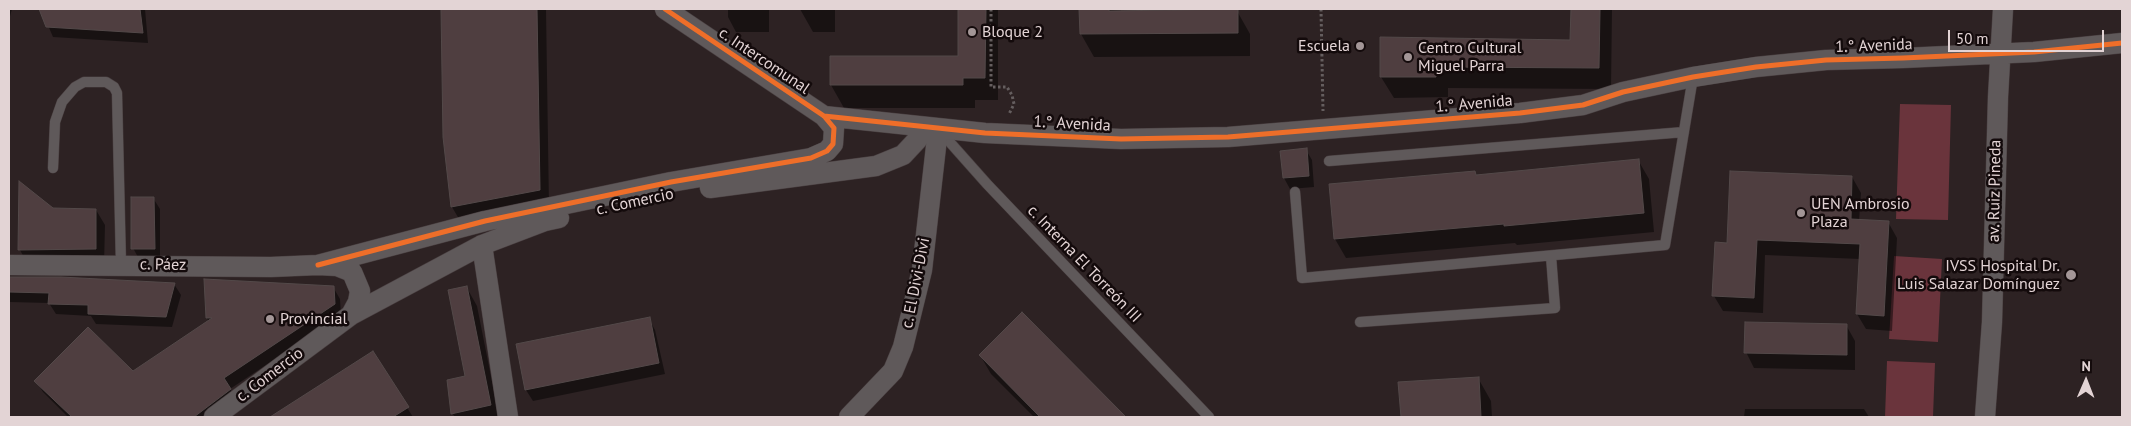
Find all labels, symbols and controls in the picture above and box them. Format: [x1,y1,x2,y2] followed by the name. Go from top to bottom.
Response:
[1951,20,2107,52] scale bar
[982,22,1043,42] place label: Bloque 2
[715,24,813,98] street label: c. Intercomunal
[966,26,978,38] marker: Bloque 2
[1956,29,1989,48] text: 50 m
[1835,35,1913,57] street label: 1.° Avenida
[1298,36,1350,56] place label: Escuela
[1418,38,1521,76] place label: Centro Cultural Miguel Parra
[1354,40,1366,52] marker: Escuela
[1402,51,1414,63] marker: Centro Cultural Miguel Parra
[1435,91,1513,117] street label: 1.° Avenida
[1033,112,1111,136] street label: 1.° Avenida
[1985,140,2005,242] street label: av. Ruiz Pineda
[595,184,675,220] street label: c. Comercio
[1811,194,1910,232] place label: UEN Ambrosio Plaza
[1023,201,1145,327] street label: c. Interna El Torreón III
[1795,207,1807,219] marker: UEN Ambrosio Plaza
[898,236,934,330] street label: c. El Divi-Divi
[140,255,186,275] street label: c. Páez
[1897,256,2060,294] place label: IVSS Hospital Dr. Luis Salazar Domínguez
[2064,268,2078,282] marker: IVSS Hospital Dr. Luis Salazar Domínguez
[280,309,347,329] place label: Provincial
[264,313,276,325] marker: Provincial
[233,344,307,406] street label: c. Comercio
[2061,356,2111,406] north arrow
[2081,357,2091,375] text: N

